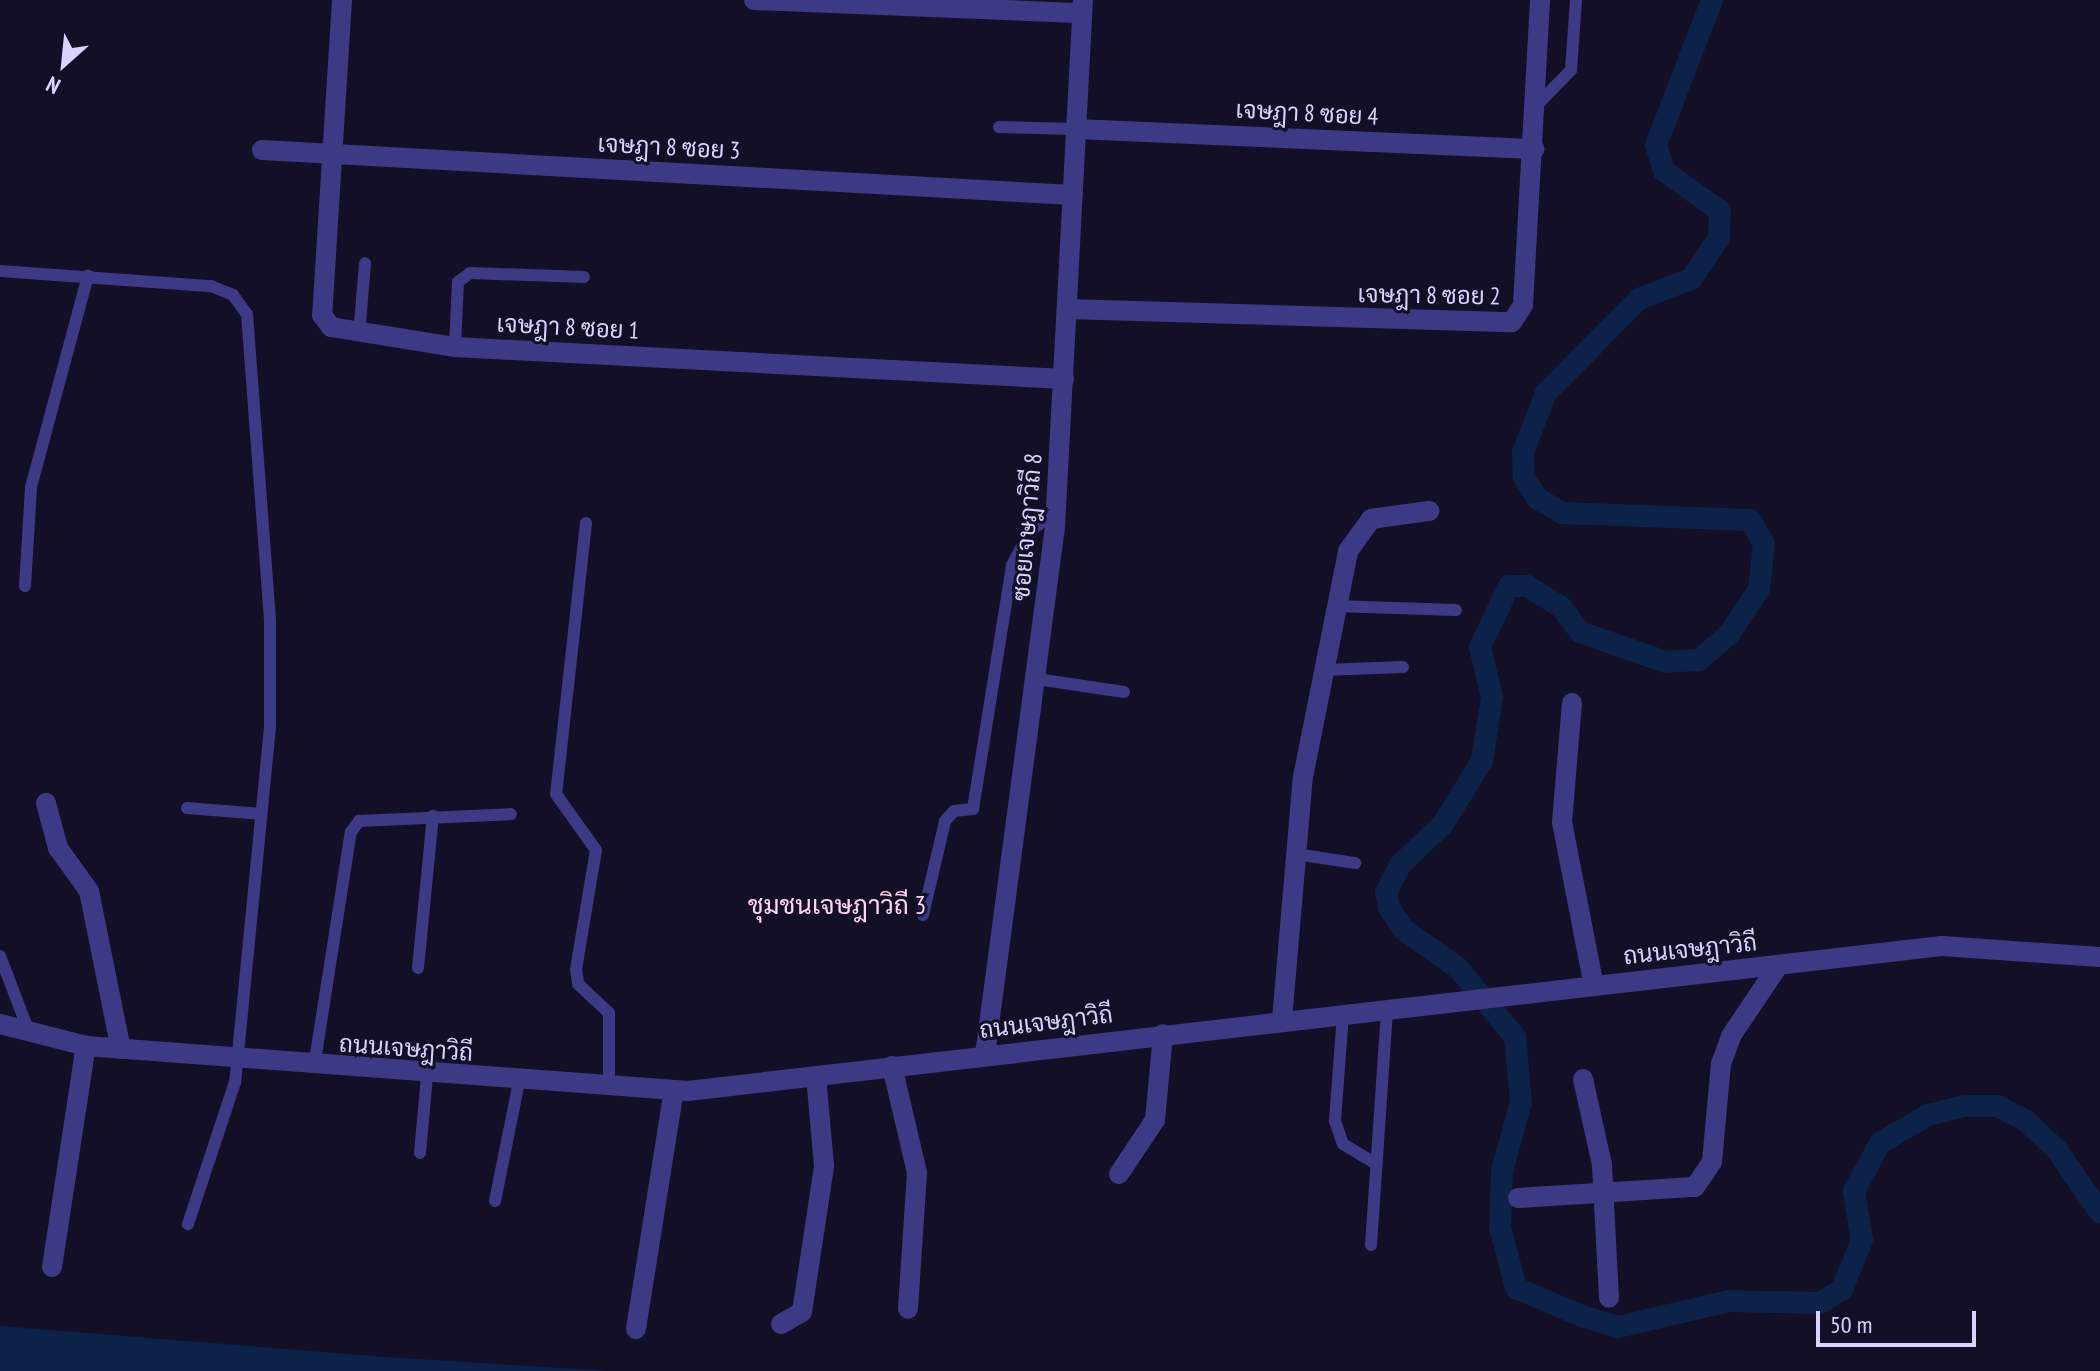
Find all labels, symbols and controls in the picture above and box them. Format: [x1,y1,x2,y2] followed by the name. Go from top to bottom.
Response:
[24,24,104,104] north arrow
[41,70,65,101] text: N
[1235,95,1379,131] street label: เจษฎา 8 ซอย 4
[597,129,741,165] street label: เจษฎา 8 ซอย 3
[1357,279,1501,311] street label: เจษฎา 8 ซอย 2
[496,309,640,345] street label: เจษฎา 8 ซอย 1
[1006,452,1048,602] street label: ซอยเจษฎาวิถี 8
[748,889,926,921] district label: ชุมชนเจษฎาวิถี 3
[1622,928,1758,970] street label: ถนนเจษฎาวิถี
[978,1000,1114,1044] street label: ถนนเจษฎาวิถี
[338,1029,474,1067] street label: ถนนเจษฎาวิถี
[1820,1295,1980,1345] scale bar
[1830,1309,1872,1340] text: 50 m

